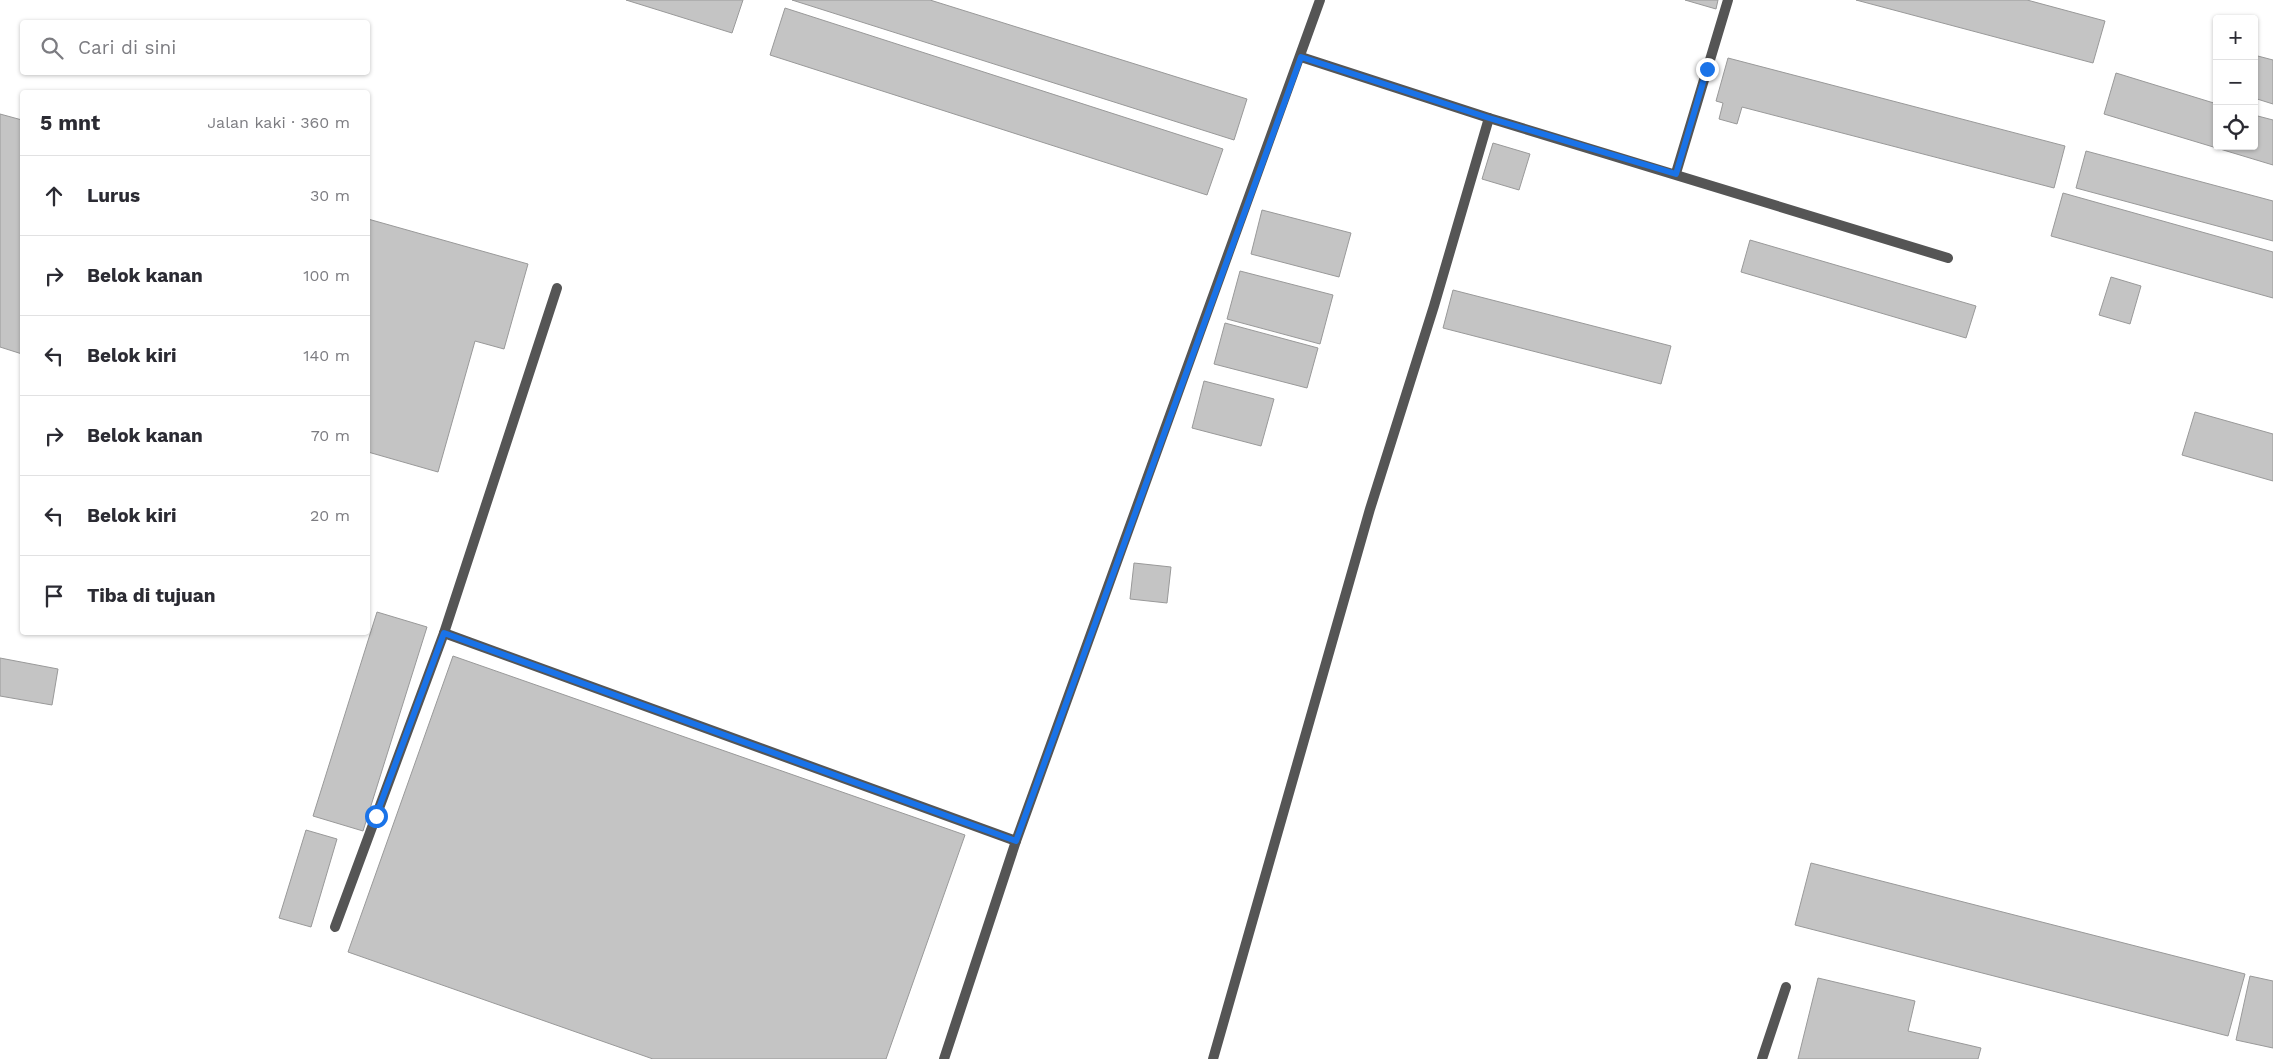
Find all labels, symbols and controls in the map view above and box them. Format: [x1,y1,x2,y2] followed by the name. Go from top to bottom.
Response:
[2213,15,2258,150] map controls
[2213,15,2258,60] button: +
[20,20,370,75] search box
[38,34,66,62] icon: search
[78,36,176,59] text: Cari di sini
[1696,58,1719,81] route end
[2213,60,2258,105] button: −
[2213,105,2258,150] button: locate
[40,110,100,135] text: 5 mnt
[207,113,350,132] text: Jalan kaki · 360 m
[40,182,68,210] icon: ahead
[87,184,140,207] text: Lurus
[310,186,350,205] text: 30 m
[40,262,68,290] icon: right
[87,264,203,287] text: Belok kanan
[303,266,350,285] text: 100 m
[40,342,68,370] icon: left
[87,344,177,367] text: Belok kiri
[303,346,350,365] text: 140 m
[40,422,68,450] icon: right
[87,424,203,447] text: Belok kanan
[311,426,350,445] text: 70 m
[40,502,68,530] icon: left
[87,504,177,527] text: Belok kiri
[310,506,350,525] text: 20 m
[40,582,68,610] icon: arrive
[87,584,216,607] text: Tiba di tujuan
[365,805,388,828] route start

